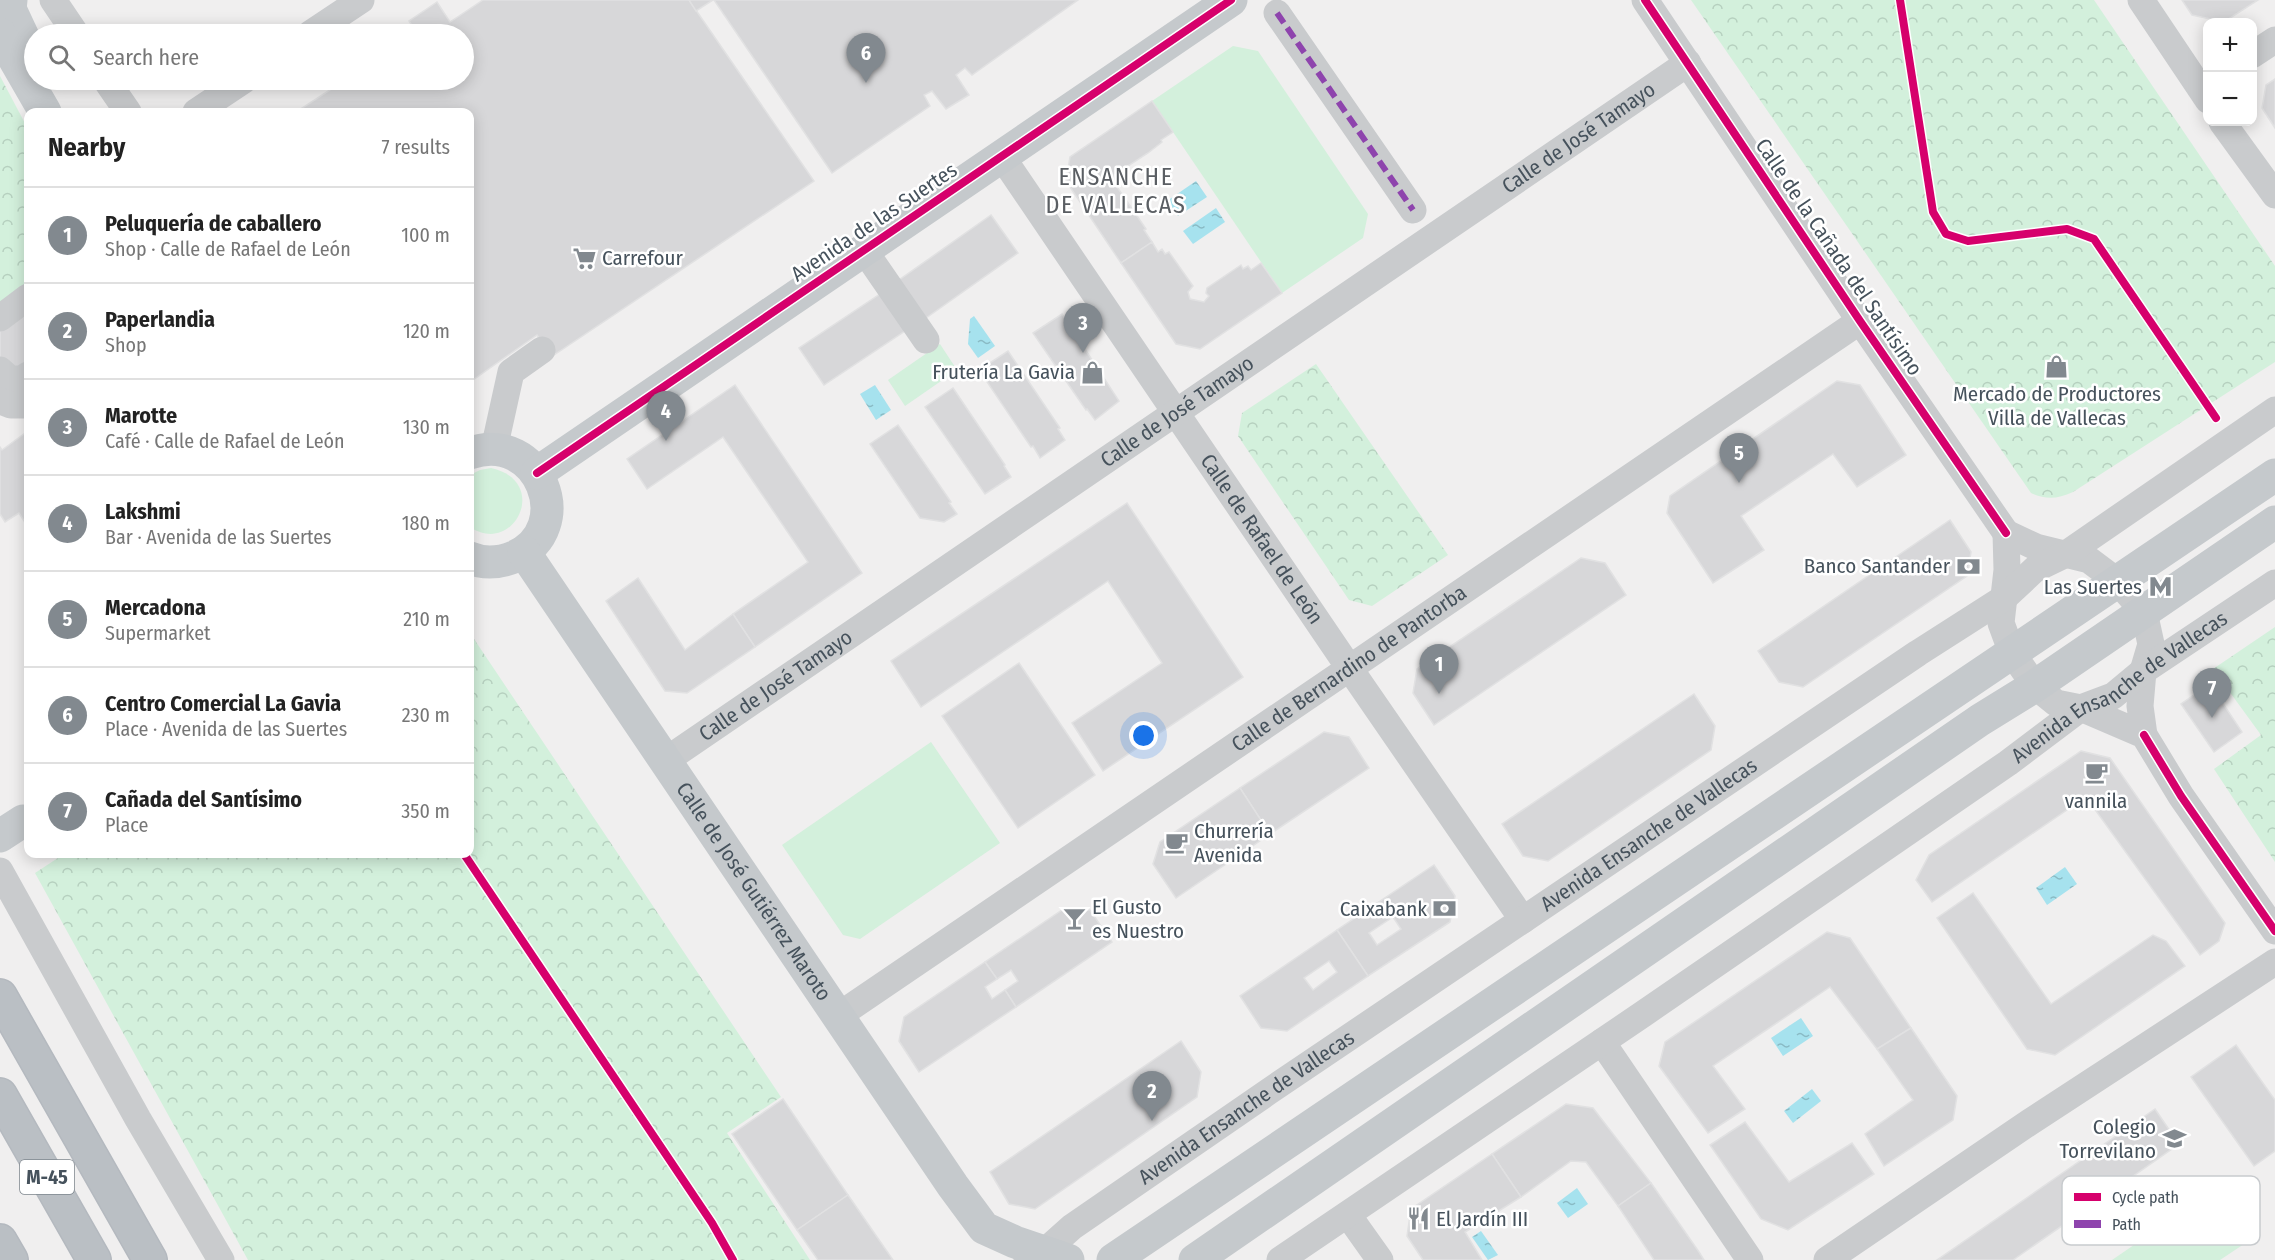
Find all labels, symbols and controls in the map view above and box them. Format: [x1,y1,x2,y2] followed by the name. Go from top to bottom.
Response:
[2203,18,2257,126] map controls
[2203,18,2257,72] button: +
[24,24,474,90] search box
[846,34,886,83] pin: 6
[45,41,78,74] icon: search
[93,44,199,71] text: Search here
[2203,72,2257,126] button: −
[1497,76,1660,199] street label: Calle de José Tamayo
[48,132,125,163] text: Nearby
[1750,134,1928,380] street label: Calle de la Cañada del Santísimo
[382,135,450,159] text: 7 results
[786,157,962,287] street label: Avenida de las Suertes
[1046,163,1186,219] district label: ENSANCHE DE VALLECAS
[105,210,321,237] text: Peluquería de caballero
[63,223,72,247] text: 1
[401,223,450,247] text: 100 m
[105,237,351,261] text: Shop · Calle de Rafael de León
[571,245,597,271] supermarket icon: Carrefour
[602,245,683,271] place label: Carrefour
[1064,304,1102,353] pin: 3
[105,306,215,333] text: Paperlandia
[63,319,72,343] text: 2
[403,319,450,343] text: 120 m
[105,333,147,357] text: Shop
[1095,350,1259,473] street label: Calle de José Tamayo
[2044,353,2070,379] shop icon: Mercado de Productores Villa de Vallecas
[932,359,1075,385] place label: Frutería La Gavia
[1080,359,1106,385] shop icon: Frutería La Gavia
[1953,381,2161,431] place label: Mercado de Productores Villa de Vallecas
[646,392,686,441] pin: 4
[105,402,177,429] text: Marotte
[63,415,72,439] text: 3
[403,415,450,439] text: 130 m
[105,429,345,453] text: Café · Calle de Rafael de León
[1720,434,1758,483] pin: 5
[1195,449,1329,629] street label: Calle de Rafael de León
[105,498,181,525] text: Lakshmi
[62,511,73,535] text: 4
[402,511,450,535] text: 180 m
[105,525,332,549] text: Bar · Avenida de las Suertes
[1804,553,1951,579] place label: Banco Santander
[1955,553,1981,579] bank icon: Banco Santander
[2044,574,2142,600] place label: Las Suertes
[2147,574,2173,600] metro station icon: Las Suertes
[1227,579,1471,758] street label: Calle de Bernardino de Pantorba
[105,594,206,621] text: Mercadona
[2006,605,2232,769] street label: Avenida Ensanche de Vallecas
[63,607,72,631] text: 5
[403,607,450,631] text: 210 m
[105,621,211,645] text: Supermarket
[694,624,857,747] street label: Calle de José Tamayo
[1420,644,1458,694] pin: 1
[2192,668,2232,718] pin: 7
[105,690,341,717] text: Centro Comercial La Gavia
[62,703,73,727] text: 6
[402,703,450,727] text: 230 m
[105,717,347,741] text: Place · Avenida de las Suertes
[1129,721,1158,750] your location
[1536,753,1762,917] street label: Avenida Ensanche de Vallecas
[2083,760,2109,786] cafe icon: vannila
[671,777,837,1006] street label: Calle de José Gutiérrez Maroto
[105,786,302,813] text: Cañada del Santísimo
[2065,788,2127,814] place label: vannila
[63,799,72,823] text: 7
[401,799,450,823] text: 350 m
[105,813,148,837] text: Place
[1194,818,1274,868] place label: Churrería Avenida
[1163,830,1189,856] cafe icon: Churrería Avenida
[1092,894,1184,944] place label: El Gusto es Nuestro
[1340,896,1427,922] place label: Caixabank
[1432,896,1458,922] bank icon: Caixabank
[1061,906,1087,932] bar icon: El Gusto es Nuestro
[1133,1025,1359,1190] street label: Avenida Ensanche de Vallecas
[1132,1072,1172,1121] pin: 2
[2060,1114,2156,1164] place label: Colegio Torrevilano
[2161,1126,2187,1152] school or university icon: Colegio Torrevilano
[20,1160,74,1194] road number: M-45
[2062,1176,2260,1245] legend
[2112,1188,2179,1207] text: Cycle path
[1405,1206,1431,1232] restaurant icon: El Jardín III
[1436,1206,1528,1232] place label: El Jardín III
[2112,1215,2141,1234] text: Path

